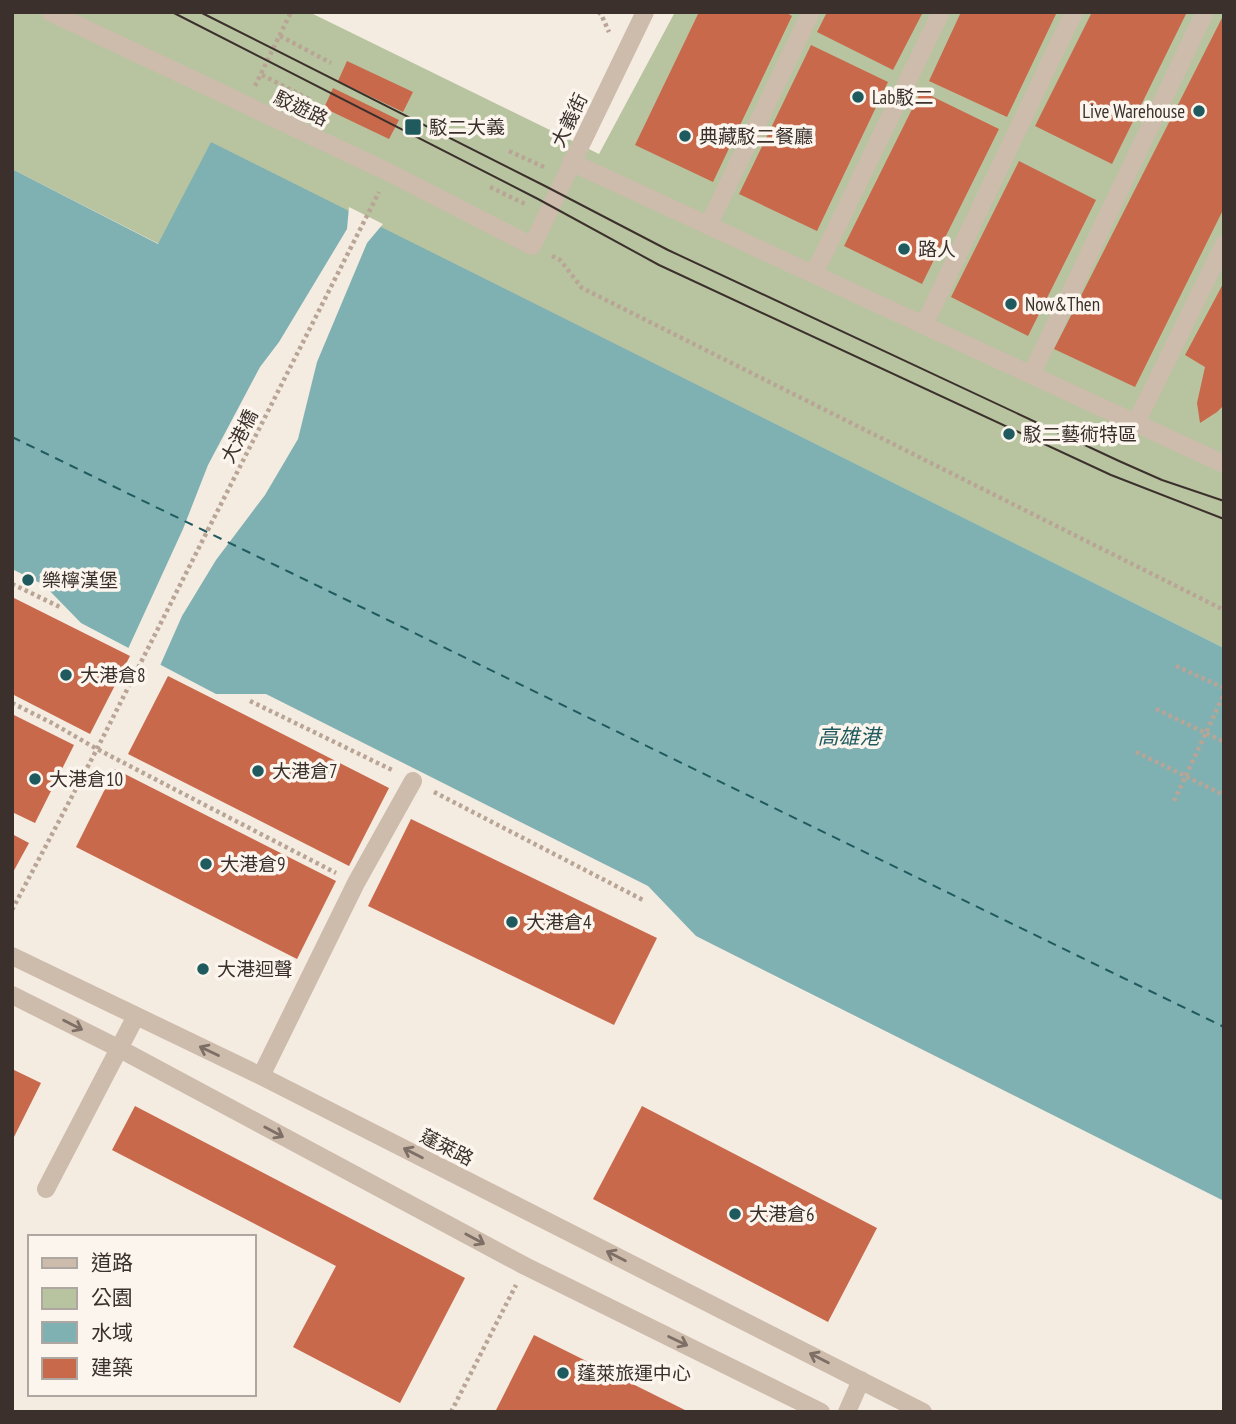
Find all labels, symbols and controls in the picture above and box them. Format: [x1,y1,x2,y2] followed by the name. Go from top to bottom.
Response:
[270,85,332,131] street label: 駁遊路
[872,85,933,109] place label: Lab駁二
[546,89,592,151] street label: 大義街
[850,89,866,105] marker: Lab駁二
[1082,99,1185,123] place label: Live Warehouse
[1191,103,1207,119] marker: Live Warehouse
[429,115,505,139] place label: 駁二大義
[403,117,423,137] marker: 駁二大義
[699,124,813,148] place label: 典藏駁二餐廳
[677,128,693,144] marker: 典藏駁二餐廳
[918,237,956,261] place label: 路人
[896,241,912,257] marker: 路人
[1025,292,1100,316] place label: Now&Then
[1003,296,1019,312] marker: Now&Then
[215,405,263,467] street label: 大港橋
[1023,422,1137,446] place label: 駁二藝術特區
[1001,426,1017,442] marker: 駁二藝術特區
[42,568,118,592] place label: 樂檸漢堡
[20,572,36,588] marker: 樂檸漢堡
[80,663,146,687] place label: 大港倉8
[58,667,74,683] marker: 大港倉8
[818,723,883,750] water label: 高雄港
[272,759,338,783] place label: 大港倉7
[250,763,266,779] marker: 大港倉7
[49,767,123,791] place label: 大港倉10
[27,771,43,787] marker: 大港倉10
[220,852,286,876] place label: 大港倉9
[198,856,214,872] marker: 大港倉9
[526,910,592,934] place label: 大港倉4
[504,914,520,930] marker: 大港倉4
[217,957,293,981] place label: 大港迴聲
[195,961,211,977] marker: 大港迴聲
[62,1019,83,1033] one-way arrow
[199,1044,220,1058] one-way arrow
[416,1123,478,1171] street label: 蓬萊路
[264,1125,284,1139] one-way arrow
[403,1146,424,1160] one-way arrow
[749,1202,815,1226] place label: 大港倉6
[727,1206,743,1222] marker: 大港倉6
[464,1233,485,1246] one-way arrow
[28,1235,256,1396] legend
[606,1248,627,1262] one-way arrow
[91,1249,133,1276] text: 道路
[91,1284,133,1311] text: 公園
[91,1319,133,1346] text: 水域
[667,1335,688,1349] one-way arrow
[809,1351,830,1365] one-way arrow
[91,1354,133,1381] text: 建築
[577,1361,691,1385] place label: 蓬萊旅運中心
[555,1365,571,1381] marker: 蓬萊旅運中心

